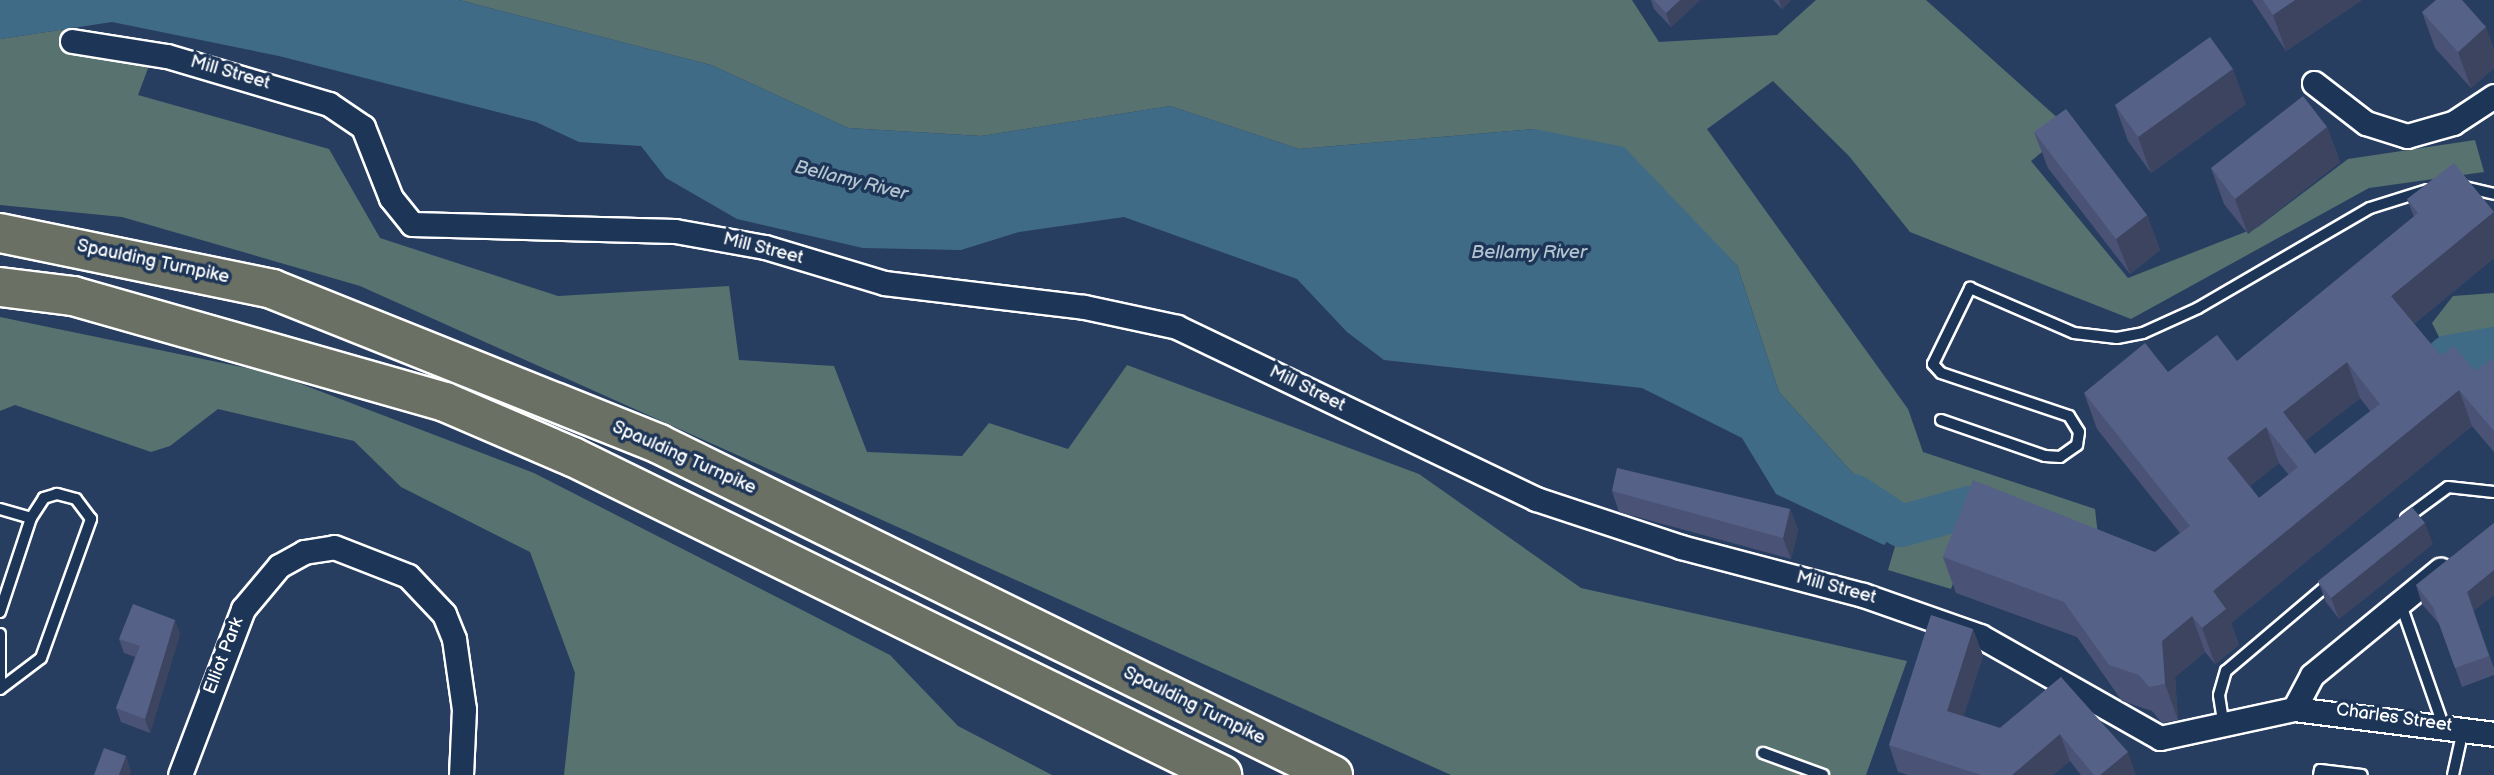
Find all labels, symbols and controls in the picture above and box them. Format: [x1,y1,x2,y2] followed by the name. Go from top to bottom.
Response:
[188,51,272,95] street label: Mill Street
[792,156,910,206] water label: Bellamy River
[721,229,805,269] street label: Mill Street
[75,235,231,289] street label: Spaulding Turnpike
[1471,242,1587,264] water label: Bellamy River
[1265,361,1349,417] street label: Mill Street
[609,417,759,499] street label: Spaulding Turnpike
[1794,567,1878,609] street label: Mill Street
[199,615,249,697] street label: Elliot Park
[1119,662,1269,750] street label: Spaulding Turnpike
[2334,699,2454,737] street label: Charles Street

